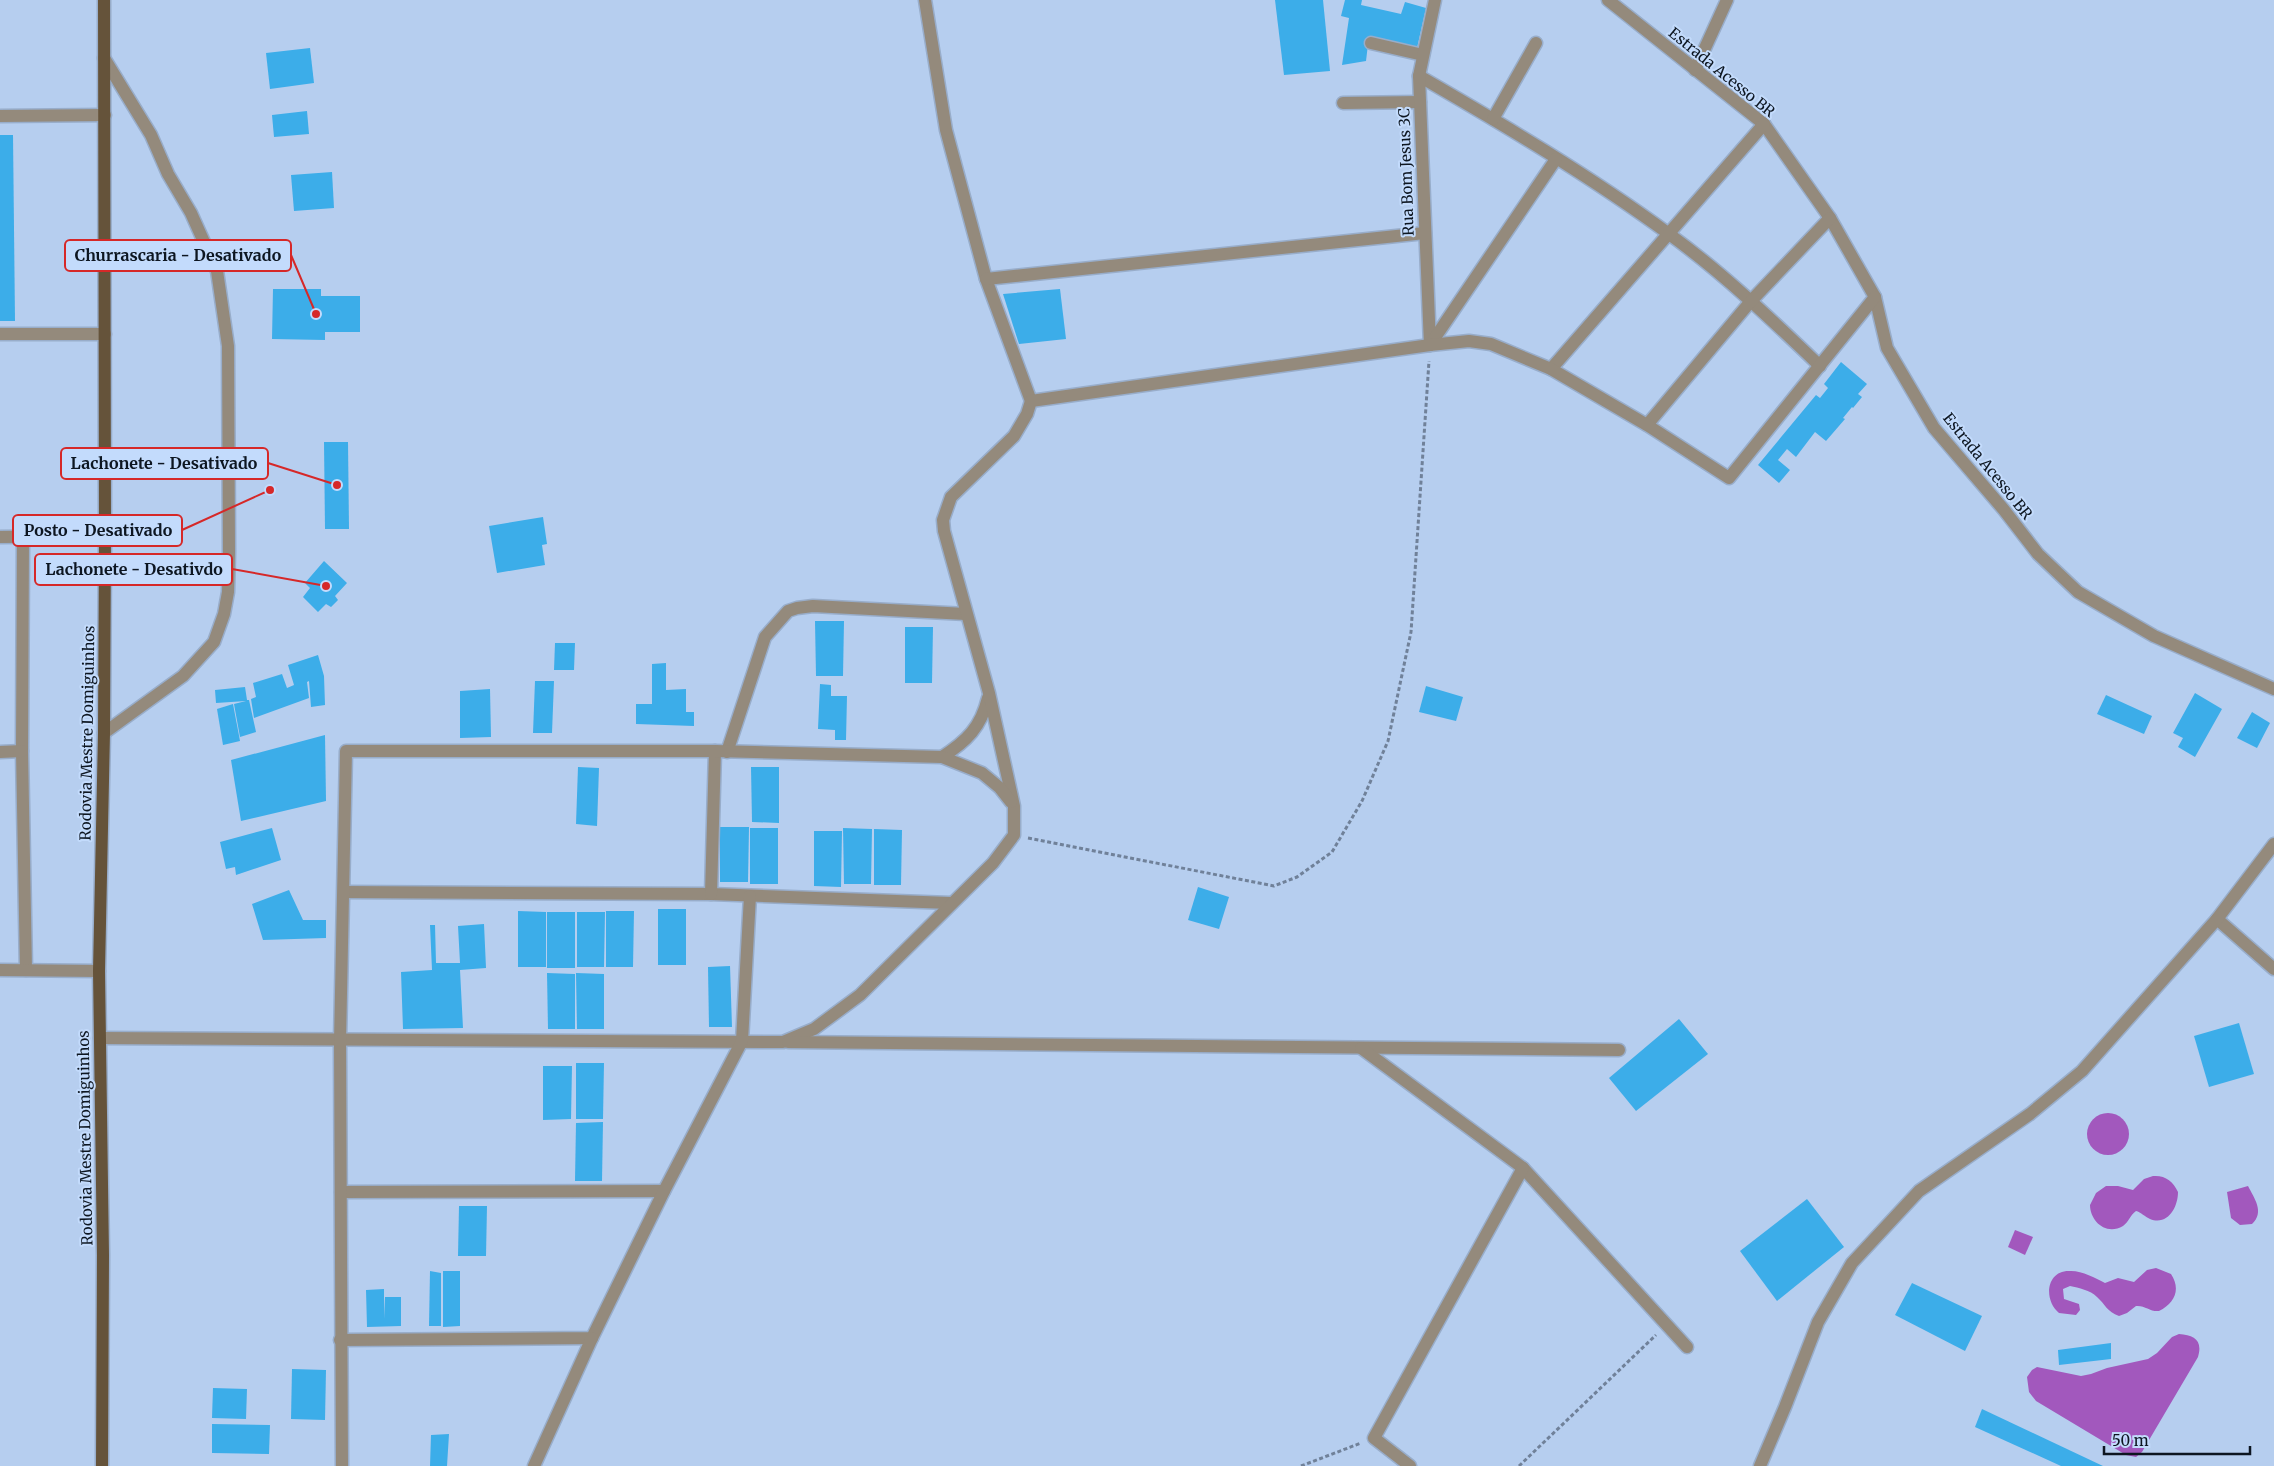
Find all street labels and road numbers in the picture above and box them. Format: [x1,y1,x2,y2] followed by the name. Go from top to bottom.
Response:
[1665,23,1780,121] street label: Estrada Acesso BR
[1394,108,1418,236] street label: Rua Bom Jesus 3C
[1939,409,2037,524] street label: Estrada Acesso BR
[76,625,98,841] street label: Rodovia Mestre Domiguinhos
[74,1030,96,1246] street label: Rodovia Mestre Domiguinhos

